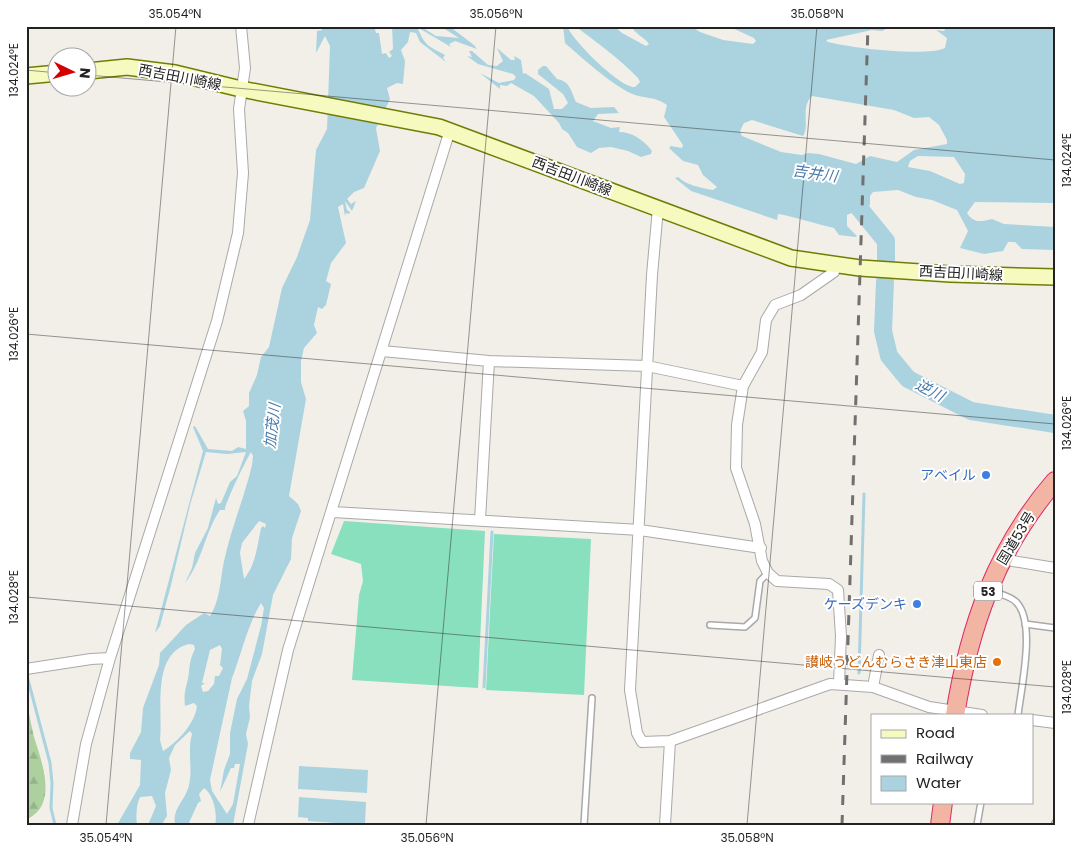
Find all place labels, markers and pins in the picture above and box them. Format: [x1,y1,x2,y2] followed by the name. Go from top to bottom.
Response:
[920,465,976,485] place label: アベイル
[980,469,992,481] marker: アベイル
[824,594,907,614] place label: ケーズデンキ
[911,598,923,610] marker: ケーズデンキ
[805,652,987,672] place label: 讃岐うどんむらさき津山東店
[991,656,1003,668] marker: 讃岐うどんむらさき津山東店

